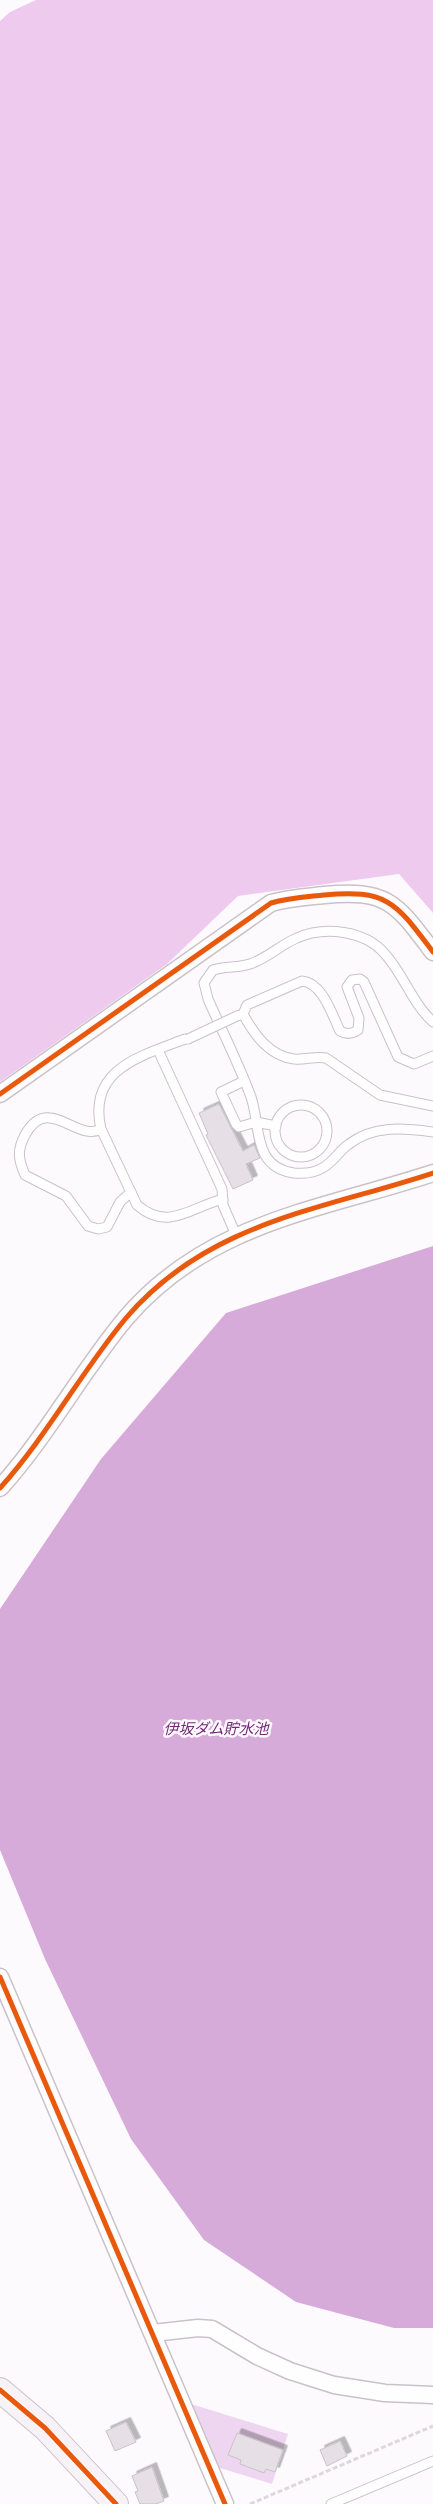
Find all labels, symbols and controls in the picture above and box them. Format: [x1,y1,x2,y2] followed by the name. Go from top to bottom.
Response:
[163,1720,270,1738] water label: 伊坂ダム貯水池

